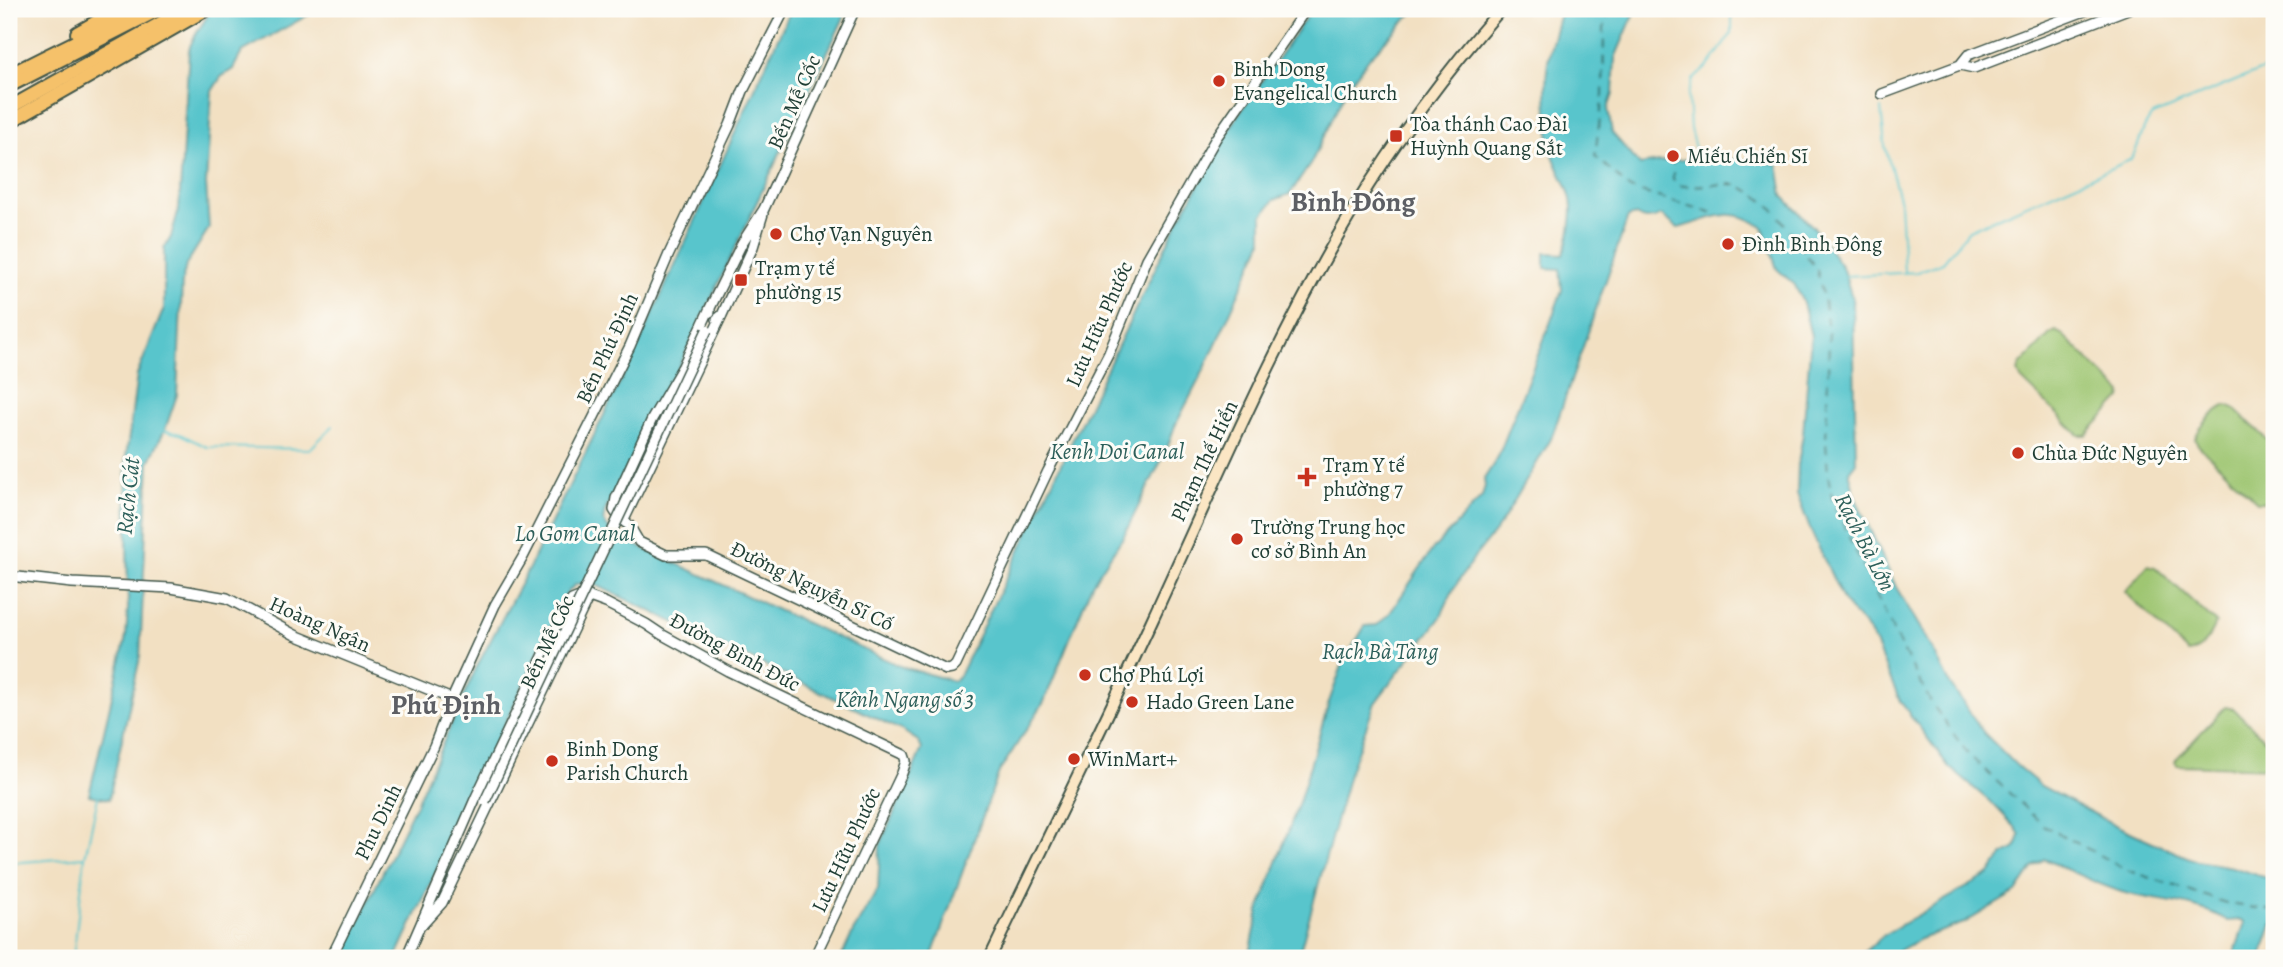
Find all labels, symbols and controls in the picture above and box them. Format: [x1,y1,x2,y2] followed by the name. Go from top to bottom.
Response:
[761,50,827,154] street label: Bến Mễ Cốc
[1233,55,1398,107] place label: Binh Dong Evangelical Church
[1211,73,1227,89] marker: Binh Dong Evangelical Church
[1410,110,1568,162] place label: Tòa thánh Cao Đài Huỳnh Quang Sắt
[1388,128,1404,144] marker: Tòa thánh Cao Đài Huỳnh Quang Sắt
[1687,142,1809,170] place label: Miếu Chiến Sĩ
[1665,148,1681,164] marker: Miếu Chiến Sĩ
[1290,183,1416,221] district label: Bình Đông
[790,220,933,248] place label: Chợ Vạn Nguyên
[768,226,784,242] marker: Chợ Vạn Nguyên
[1742,230,1883,258] place label: Đình Bình Đông
[1720,236,1736,252] marker: Đình Bình Đông
[755,254,842,306] place label: Trạm y tế phường 15
[1059,257,1139,391] street label: Lưu Hữu Phước
[733,272,749,288] marker: Trạm y tế phường 15
[569,288,645,408] street label: Bến Phú Định
[1164,396,1244,526] street label: Phạm Thế Hiển
[1050,436,1185,467] water label: Kenh Doi Canal
[2032,439,2188,467] place label: Chùa Đức Nguyên
[2010,445,2026,461] marker: Chùa Đức Nguyên
[1323,451,1405,503] place label: Trạm Y tế phường 7
[109,455,148,536] water label: Rạch Cát
[1297,467,1317,487] marker: Trạm Y tế phường 7
[1827,488,1903,596] water label: Rạch Bà Lớn
[1251,513,1406,565] place label: Trường Trung học cơ sở Bình An
[515,518,636,549] water label: Lo Gom Canal
[1229,531,1245,547] marker: Trường Trung học cơ sở Bình An
[726,534,898,638] street label: Đường Nguyễn Sĩ Cố
[265,589,375,659] street label: Hoàng Ngân
[513,590,581,693] street label: Bến Mễ Cốc
[665,606,805,698] street label: Đường Bình Đức
[1322,636,1438,667] water label: Rạch Bà Tàng
[1099,661,1204,689] place label: Chợ Phú Lợi
[1077,667,1093,683] marker: Chợ Phú Lợi
[836,684,974,715] water label: Kênh Ngang số 3
[391,686,501,724] district label: Phú Định
[1146,688,1294,716] place label: Hado Green Lane
[1124,694,1140,710] marker: Hado Green Lane
[566,735,688,787] place label: Binh Dong Parish Church
[1087,745,1177,773] place label: WinMart+
[1066,751,1082,767] marker: WinMart+
[544,753,560,769] marker: Binh Dong Parish Church
[348,779,408,865] street label: Phu Dinh
[805,783,887,917] street label: Lưu Hữu Phước

